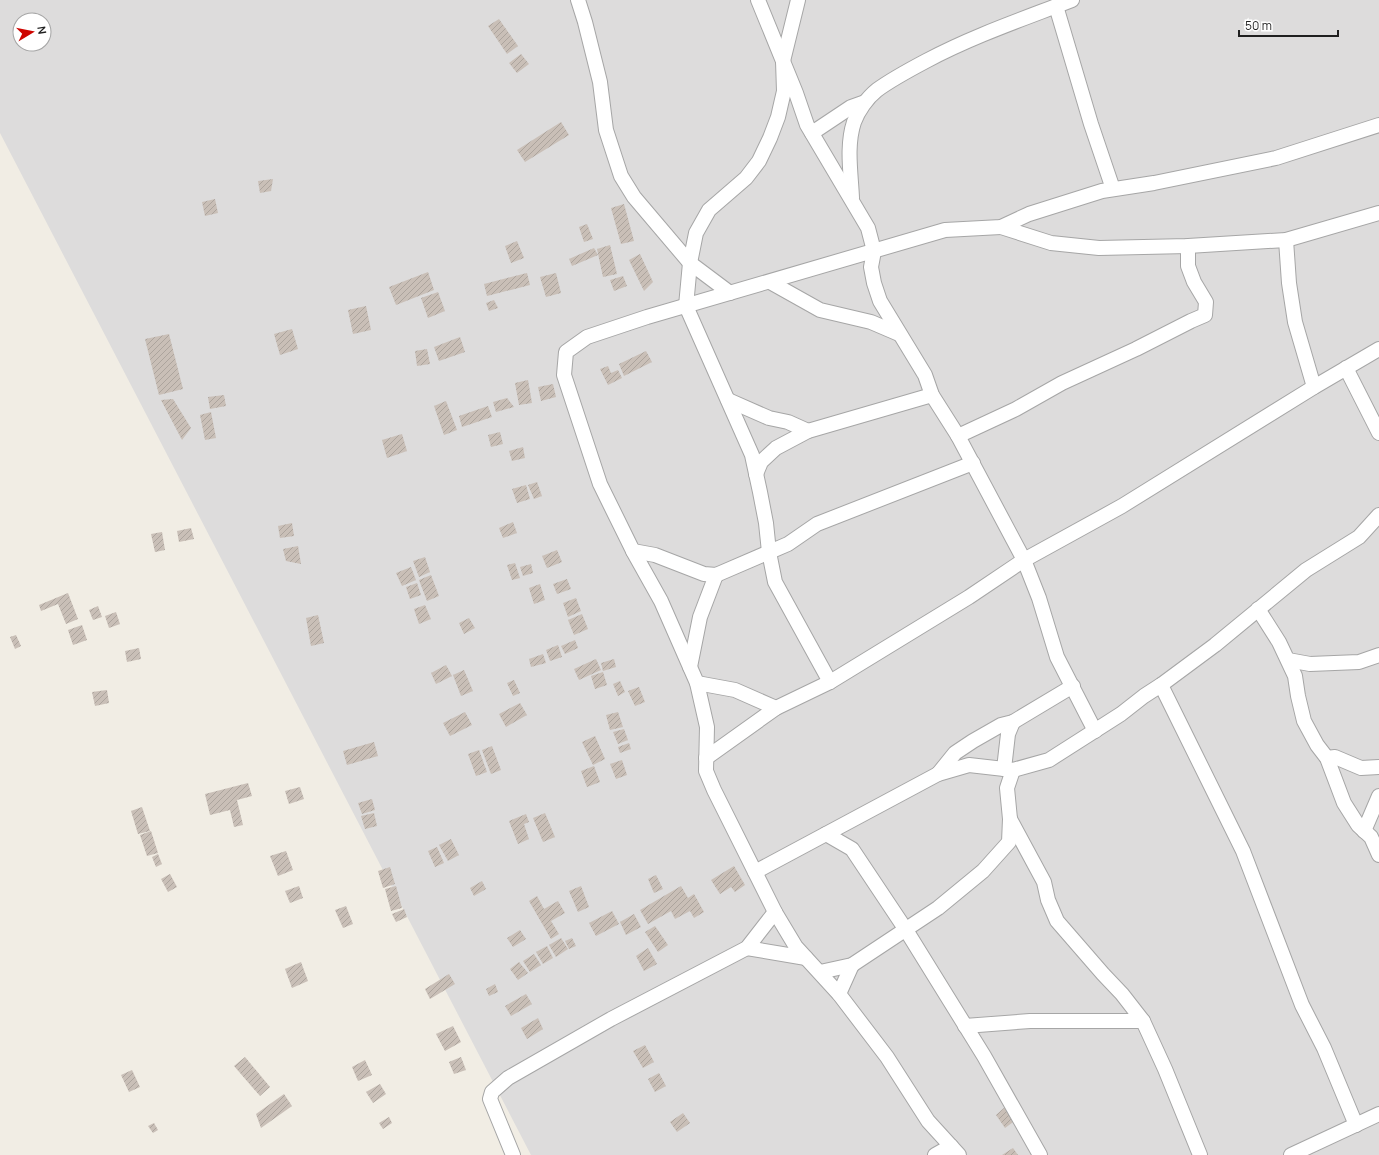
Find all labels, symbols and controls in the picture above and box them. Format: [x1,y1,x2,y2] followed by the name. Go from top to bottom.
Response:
[12,12,52,52] north arrow
[1239,12,1338,38] scale bar
[1245,17,1272,34] text: 50 m
[34,25,50,35] text: N

